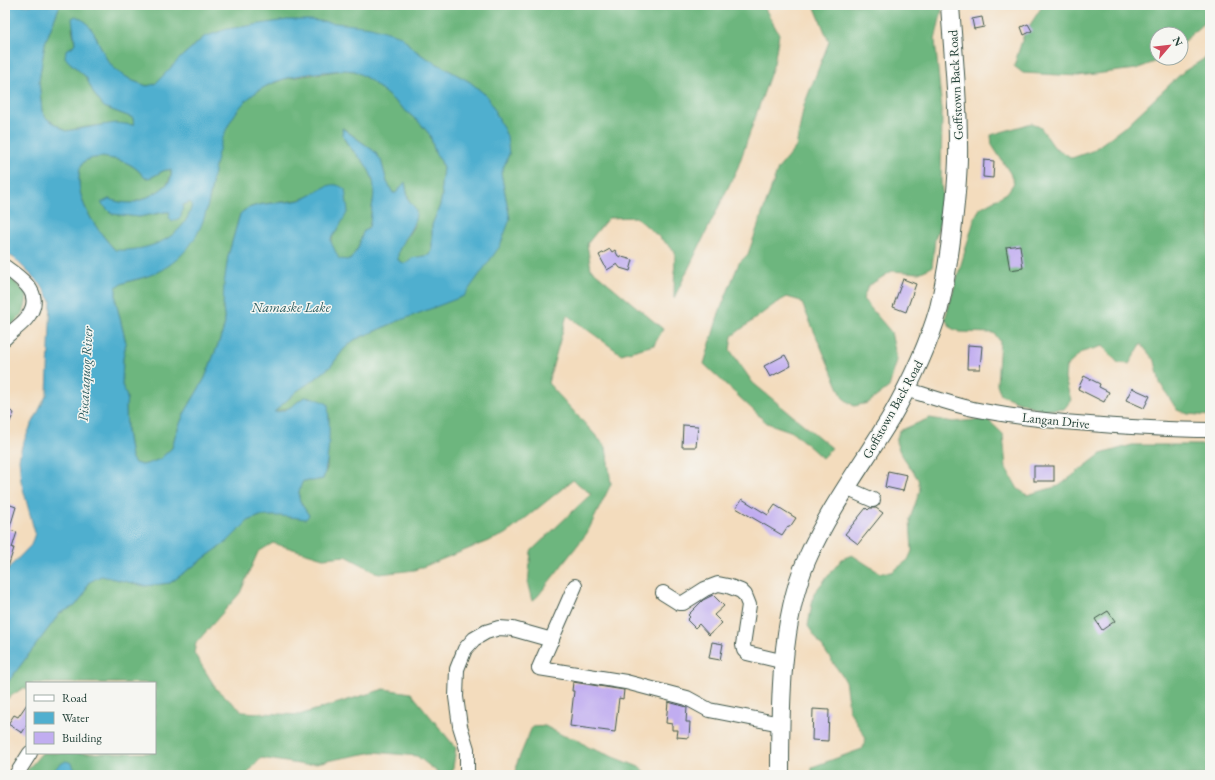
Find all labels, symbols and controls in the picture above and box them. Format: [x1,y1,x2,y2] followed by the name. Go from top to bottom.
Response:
[1149,26,1189,66] north arrow
[944,29,967,140] street label: Goffstown Back Road
[1170,34,1186,49] text: N
[251,298,331,316] water label: Namaske Lake
[74,325,98,422] water label: Piscataquog River
[858,357,927,462] street label: Goffstown Back Road
[1021,409,1091,432] street label: Langan Drive
[26,682,156,754] legend
[62,690,88,706] text: Road
[62,710,89,726] text: Water
[62,730,103,746] text: Building

